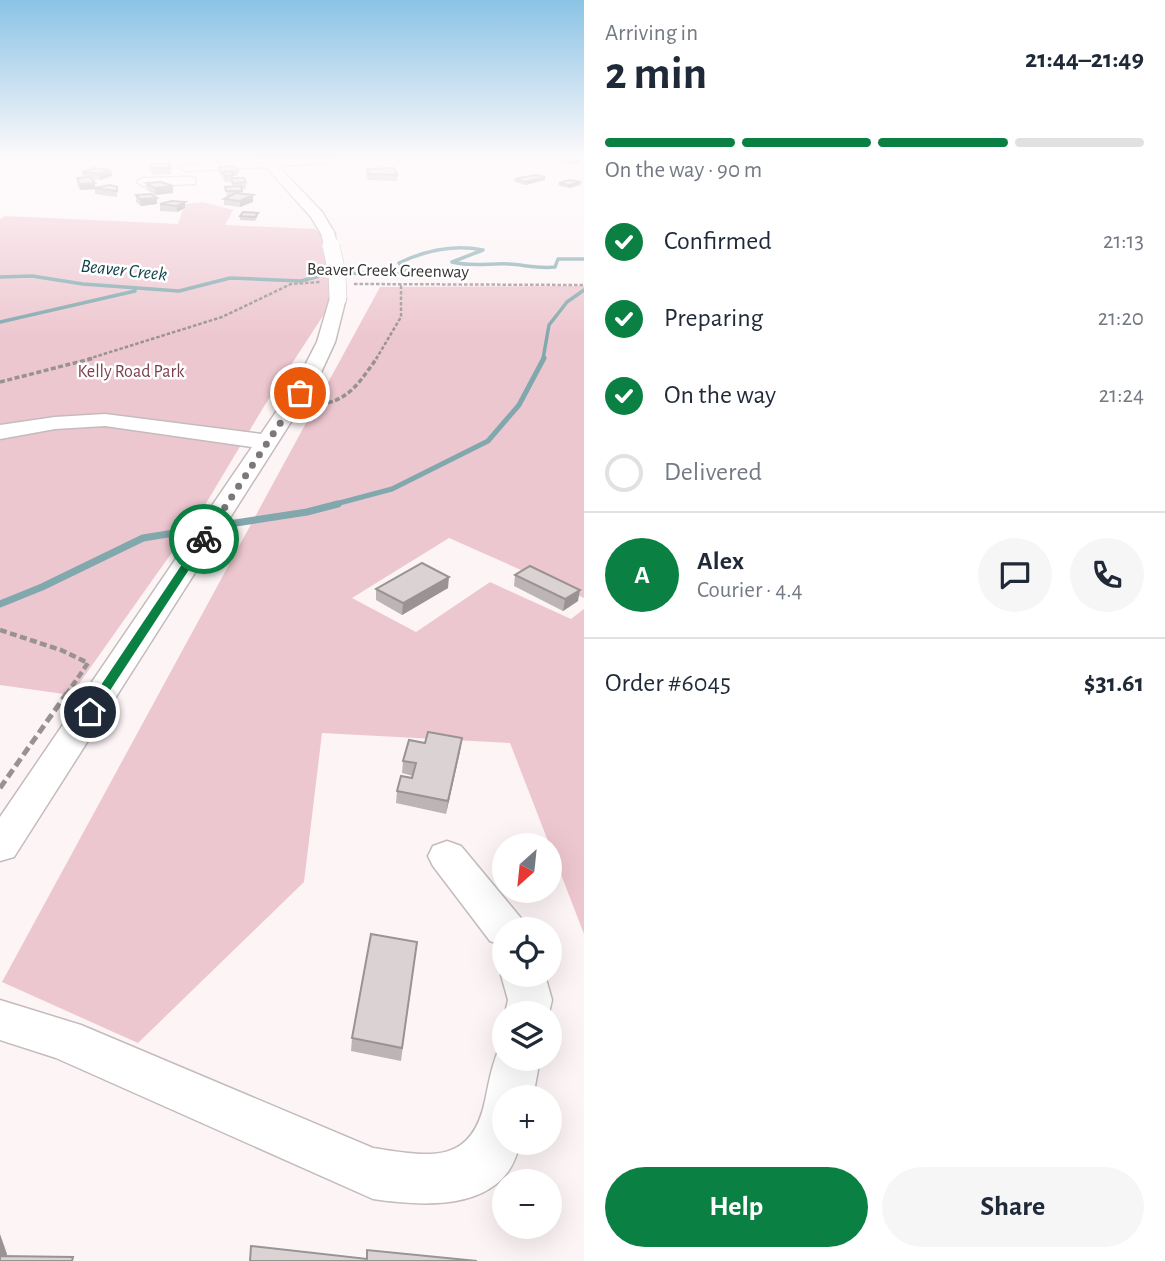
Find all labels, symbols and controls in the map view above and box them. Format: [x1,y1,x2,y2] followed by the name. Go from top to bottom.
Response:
[605,22,698,45] text: Arriving in
[1025,46,1144,72] text: 21:44–21:49
[605,51,707,97] text: 2 min
[605,159,762,182] text: On the way · 90 m
[605,223,643,261] icon: check
[664,228,772,254] text: Confirmed
[1103,230,1144,253] text: 21:13
[80,257,168,284] water label: Beaver Creek
[307,261,470,281] street label: Beaver Creek Greenway
[605,300,643,338] icon: check
[664,305,763,331] text: Preparing
[1098,307,1144,330] text: 21:20
[77,363,185,381] park label: Kelly Road Park
[270,363,330,423] pin
[281,374,319,412] icon: bag
[605,377,643,415] icon: check
[664,382,776,408] text: On the way
[1099,384,1144,407] text: 21:24
[664,459,762,485] text: Delivered
[169,504,239,574] courier
[185,520,223,558] icon: bike
[978,538,1052,612] button: chat
[1070,538,1144,612] button: phone
[697,548,744,574] text: Alex
[634,562,650,588] text: A
[697,579,803,602] text: Courier · 4.4
[605,670,731,696] text: Order #6045
[1084,670,1144,696] text: $31.61
[60,682,120,742] pin
[71,693,109,731] icon: home
[492,833,562,903] north arrow
[492,833,562,1239] map controls
[492,917,562,987] button: locate
[492,1001,562,1071] button: layers
[492,1085,562,1155] button: +
[605,1167,868,1247] button: Help
[882,1167,1144,1247] button: Share
[492,1169,562,1239] button: −

